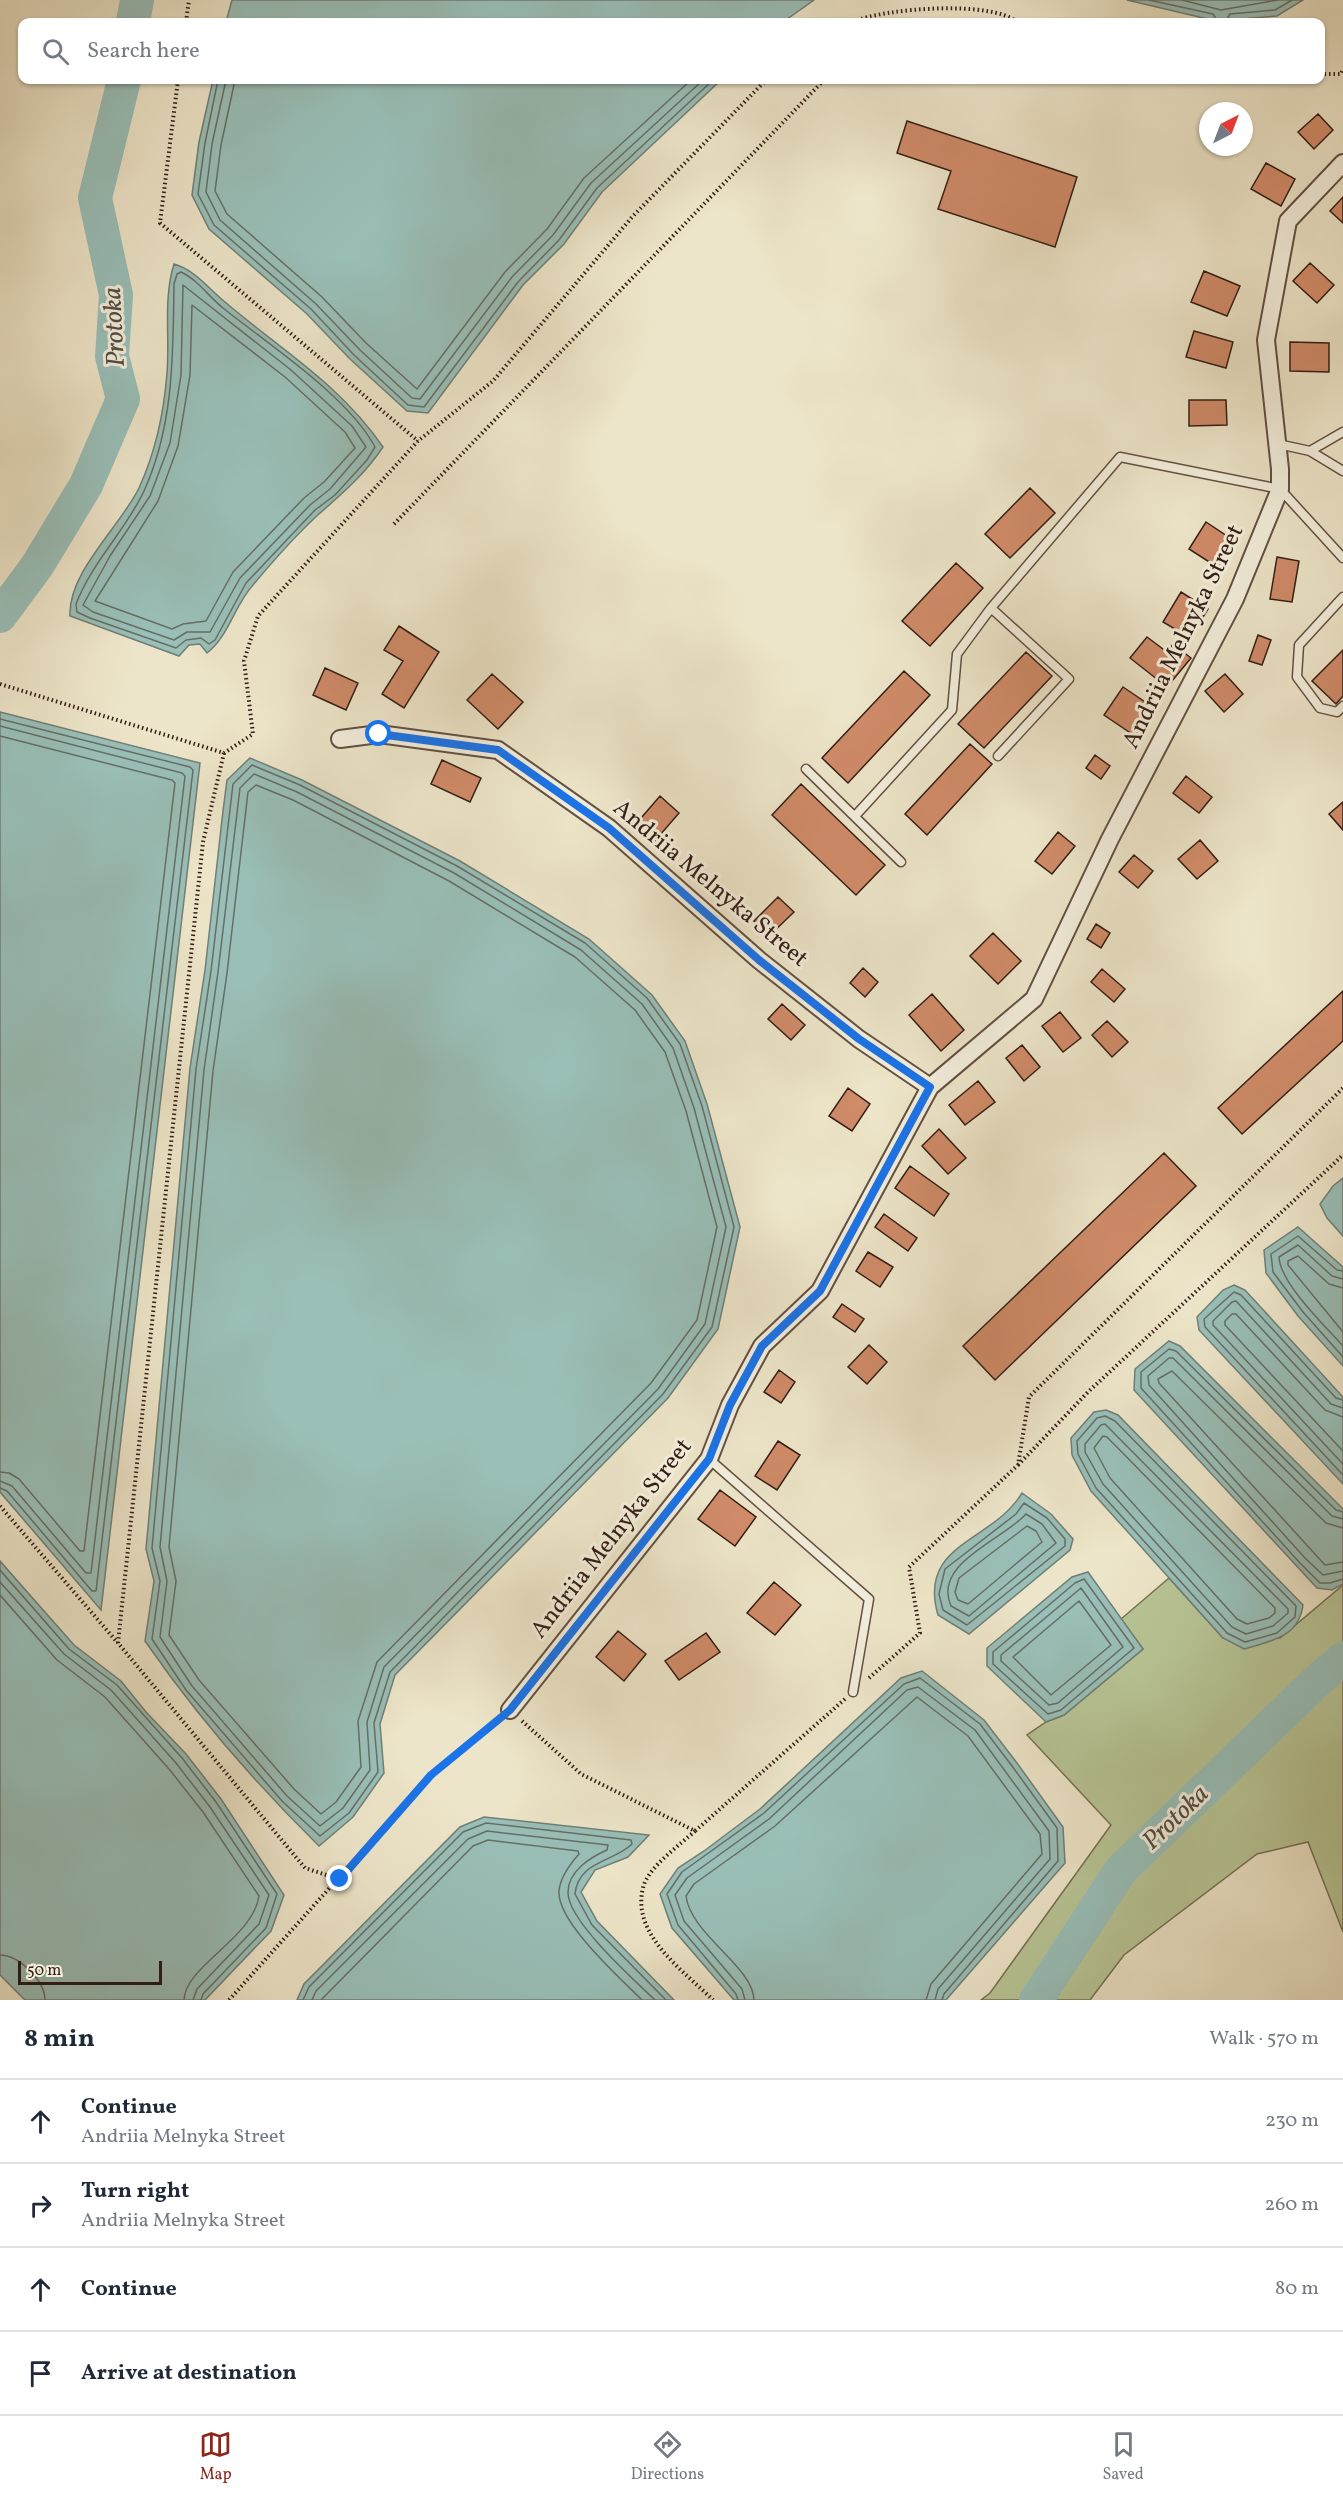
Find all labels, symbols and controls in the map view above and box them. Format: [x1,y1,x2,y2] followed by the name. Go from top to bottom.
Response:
[18,18,1325,84] search box
[39,35,72,68] icon: search
[87,36,200,67] text: Search here
[1199,102,1253,156] north arrow
[95,286,135,368] water label: Protoka
[1115,519,1253,755] street label: Andriia Melnyka Street
[365,720,391,746] route start
[605,792,815,976] street label: Andriia Melnyka Street
[523,1432,701,1646] street label: Andriia Melnyka Street
[1135,1777,1217,1859] water label: Protoka
[326,1865,352,1891] route end
[18,1958,162,1986] scale bar
[27,1960,61,1982] text: 50 m
[24,2021,95,2057] text: 8 min
[1209,2025,1319,2053] text: Walk · 570 m
[81,2092,177,2123] text: Continue
[24,2105,57,2138] icon: ahead
[1265,2107,1319,2135] text: 230 m
[81,2123,286,2151] text: Andriia Melnyka Street
[81,2176,189,2207] text: Turn right
[24,2189,57,2222] icon: right
[1264,2191,1319,2219] text: 260 m
[81,2207,286,2235] text: Andriia Melnyka Street
[24,2273,57,2306] icon: ahead
[81,2274,177,2305] text: Continue
[1275,2275,1319,2303] text: 80 m
[24,2357,57,2390] icon: arrive
[81,2358,297,2389] text: Arrive at destination
[199,2428,232,2486] tab: Map
[631,2428,704,2486] tab: Directions
[1103,2428,1144,2486] tab: Saved

